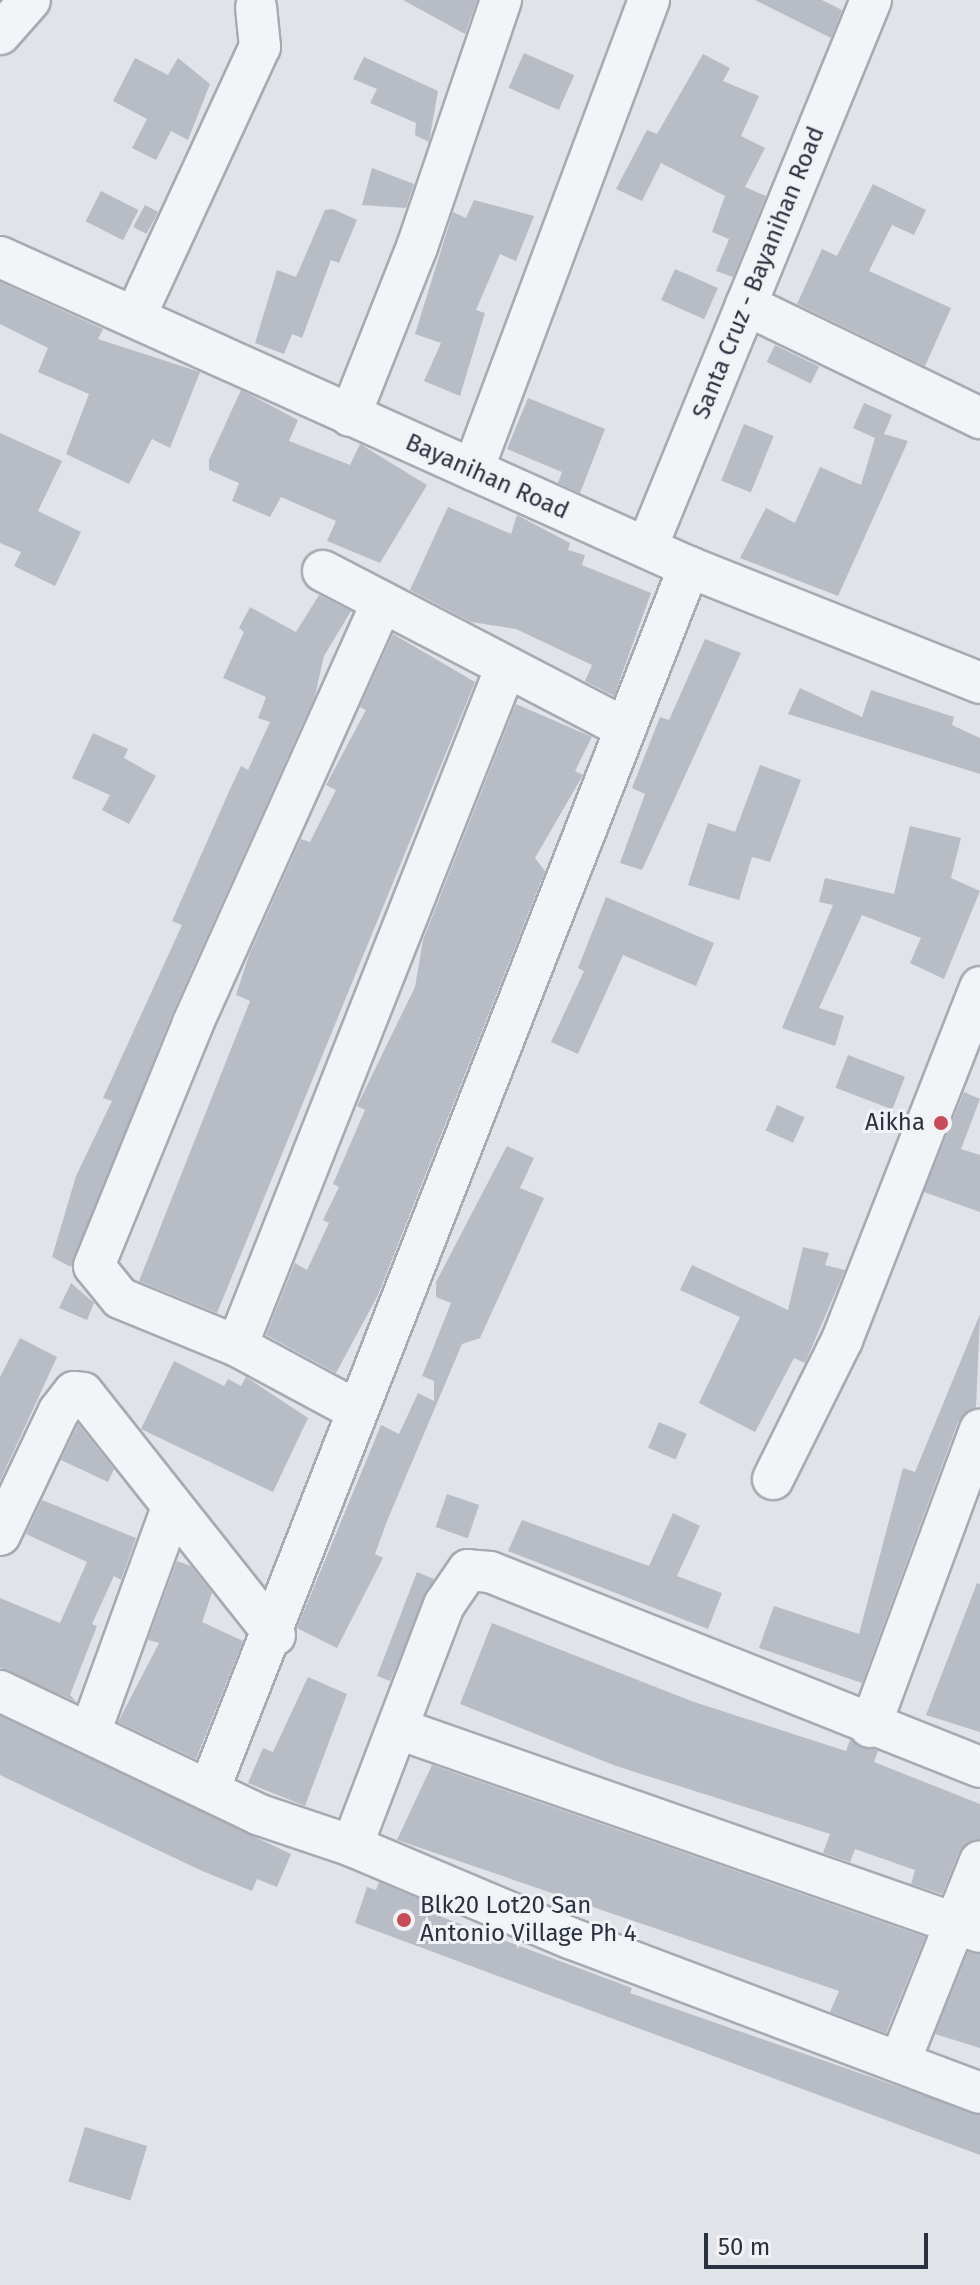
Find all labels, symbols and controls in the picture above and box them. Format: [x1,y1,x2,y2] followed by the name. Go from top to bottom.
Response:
[687,123,831,423] street label: Santa Cruz - Bayanihan Road
[401,428,573,526] street label: Bayanihan Road
[865,1109,925,1137] place label: Aikha
[932,1114,950,1132] marker: Aikha
[420,1892,636,1948] place label: Blk20 Lot20 San Antonio Village Ph 4
[395,1911,413,1929] marker: Blk20 Lot20 San Antonio Village Ph 4
[708,2217,932,2267] scale bar
[718,2233,770,2261] text: 50 m

